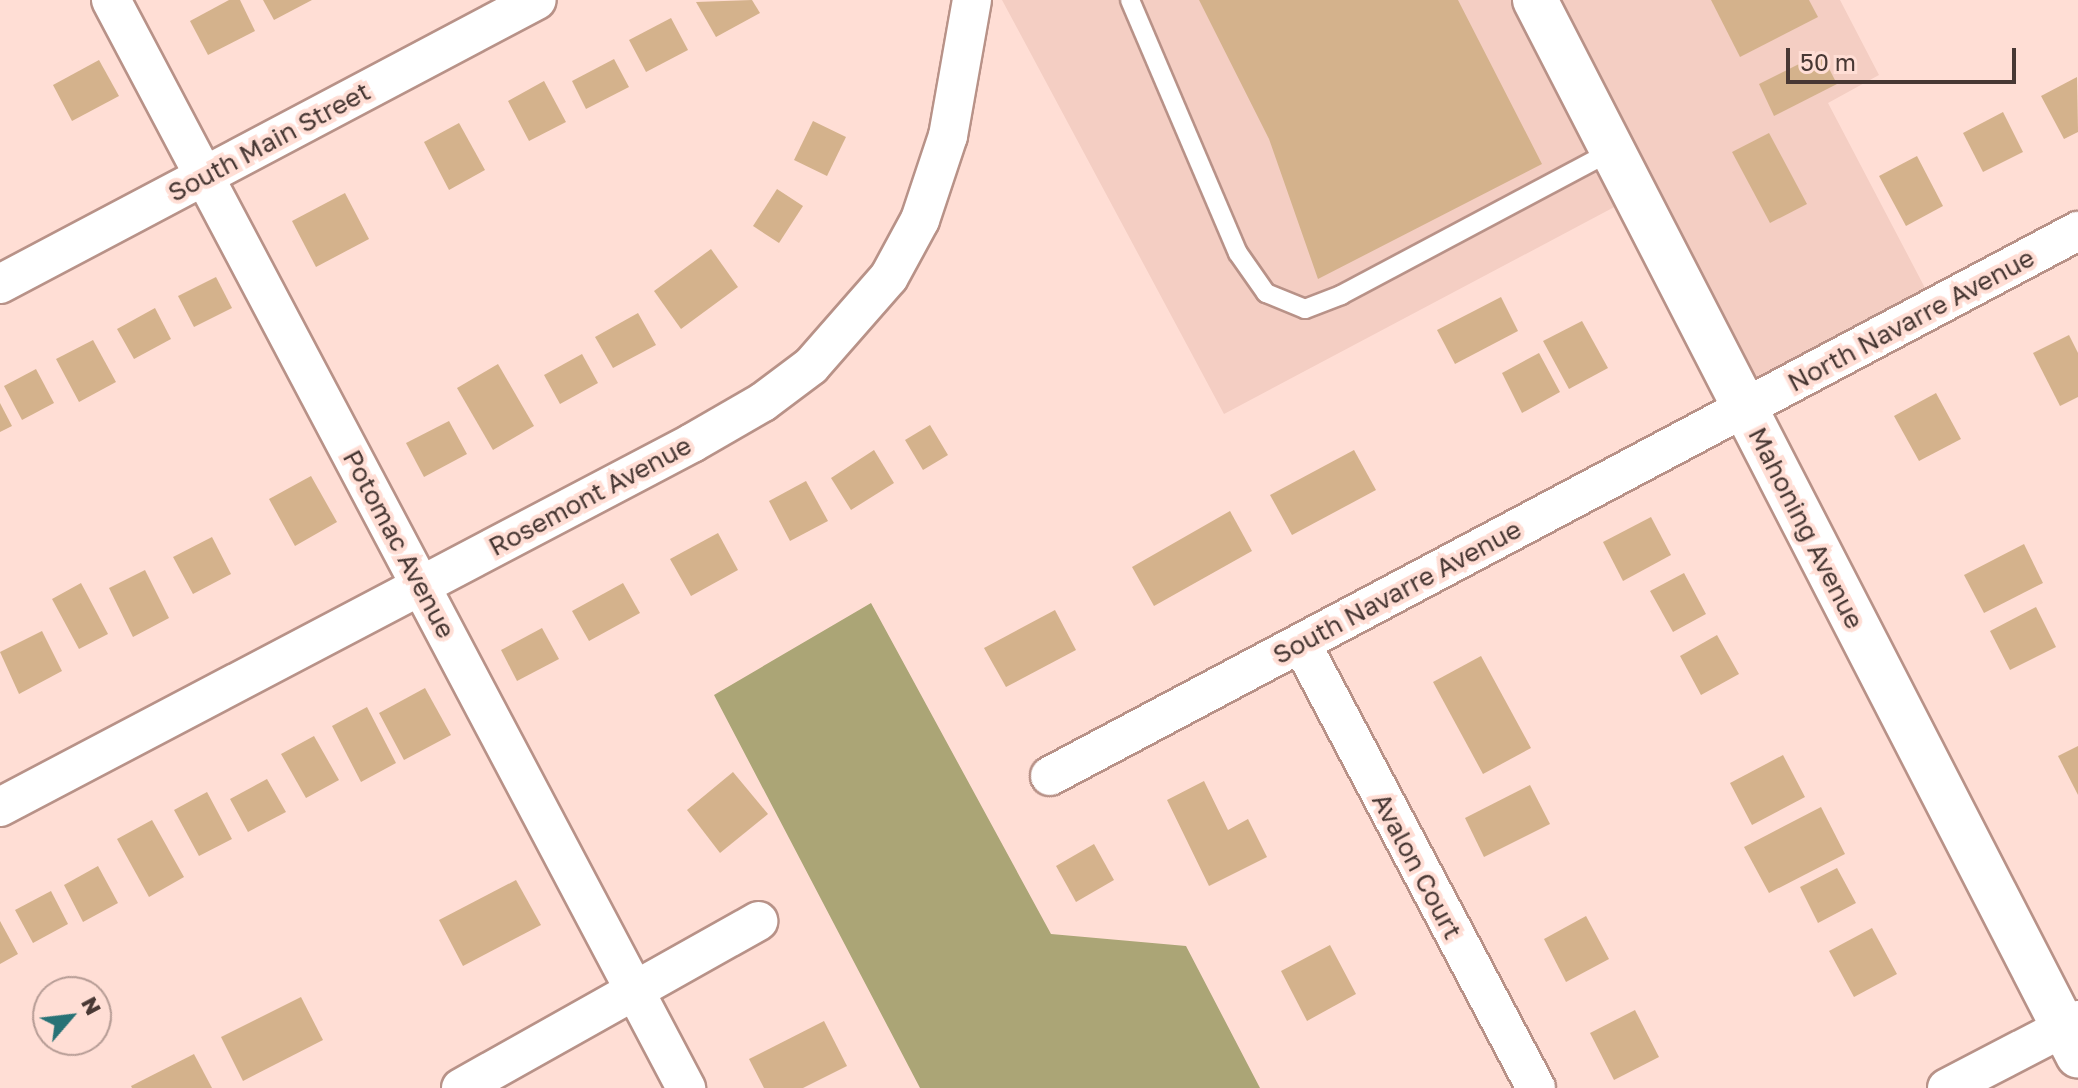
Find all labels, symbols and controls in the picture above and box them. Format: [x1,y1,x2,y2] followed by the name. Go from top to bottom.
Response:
[1790,32,2020,82] scale bar
[1800,47,1856,76] text: 50 m
[163,76,375,208] street label: South Main Street
[1782,242,2040,398] street label: North Navarre Avenue
[1742,422,1870,634] street label: Mahoning Avenue
[483,429,697,563] street label: Rosemont Avenue
[336,445,462,643] street label: Potomac Avenue
[1268,513,1526,671] street label: South Navarre Avenue
[1366,788,1468,944] street label: Avalon Court
[32,976,112,1056] north arrow
[76,992,108,1019] text: N

